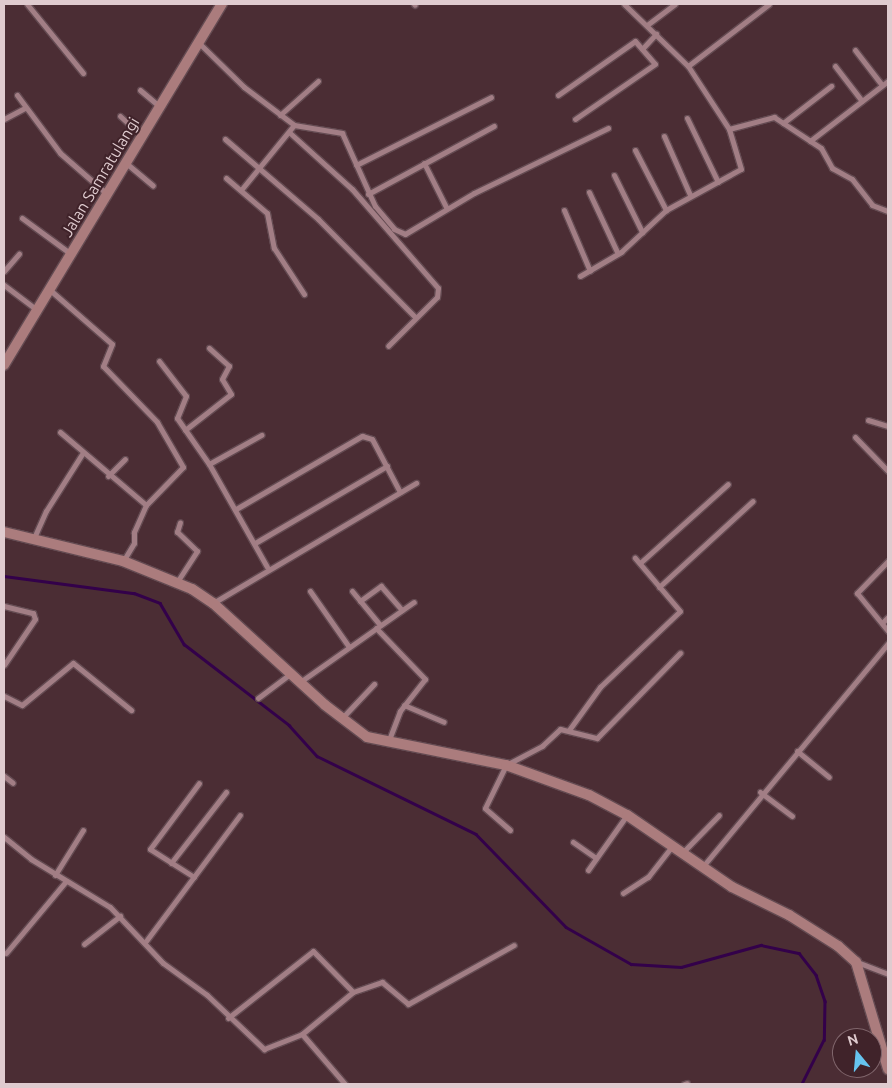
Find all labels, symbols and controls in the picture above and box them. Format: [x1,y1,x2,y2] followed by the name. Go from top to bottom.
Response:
[57,114,143,240] street label: Jalan Samratulangi
[832,1028,882,1078] north arrow
[846,1030,860,1049] text: N

